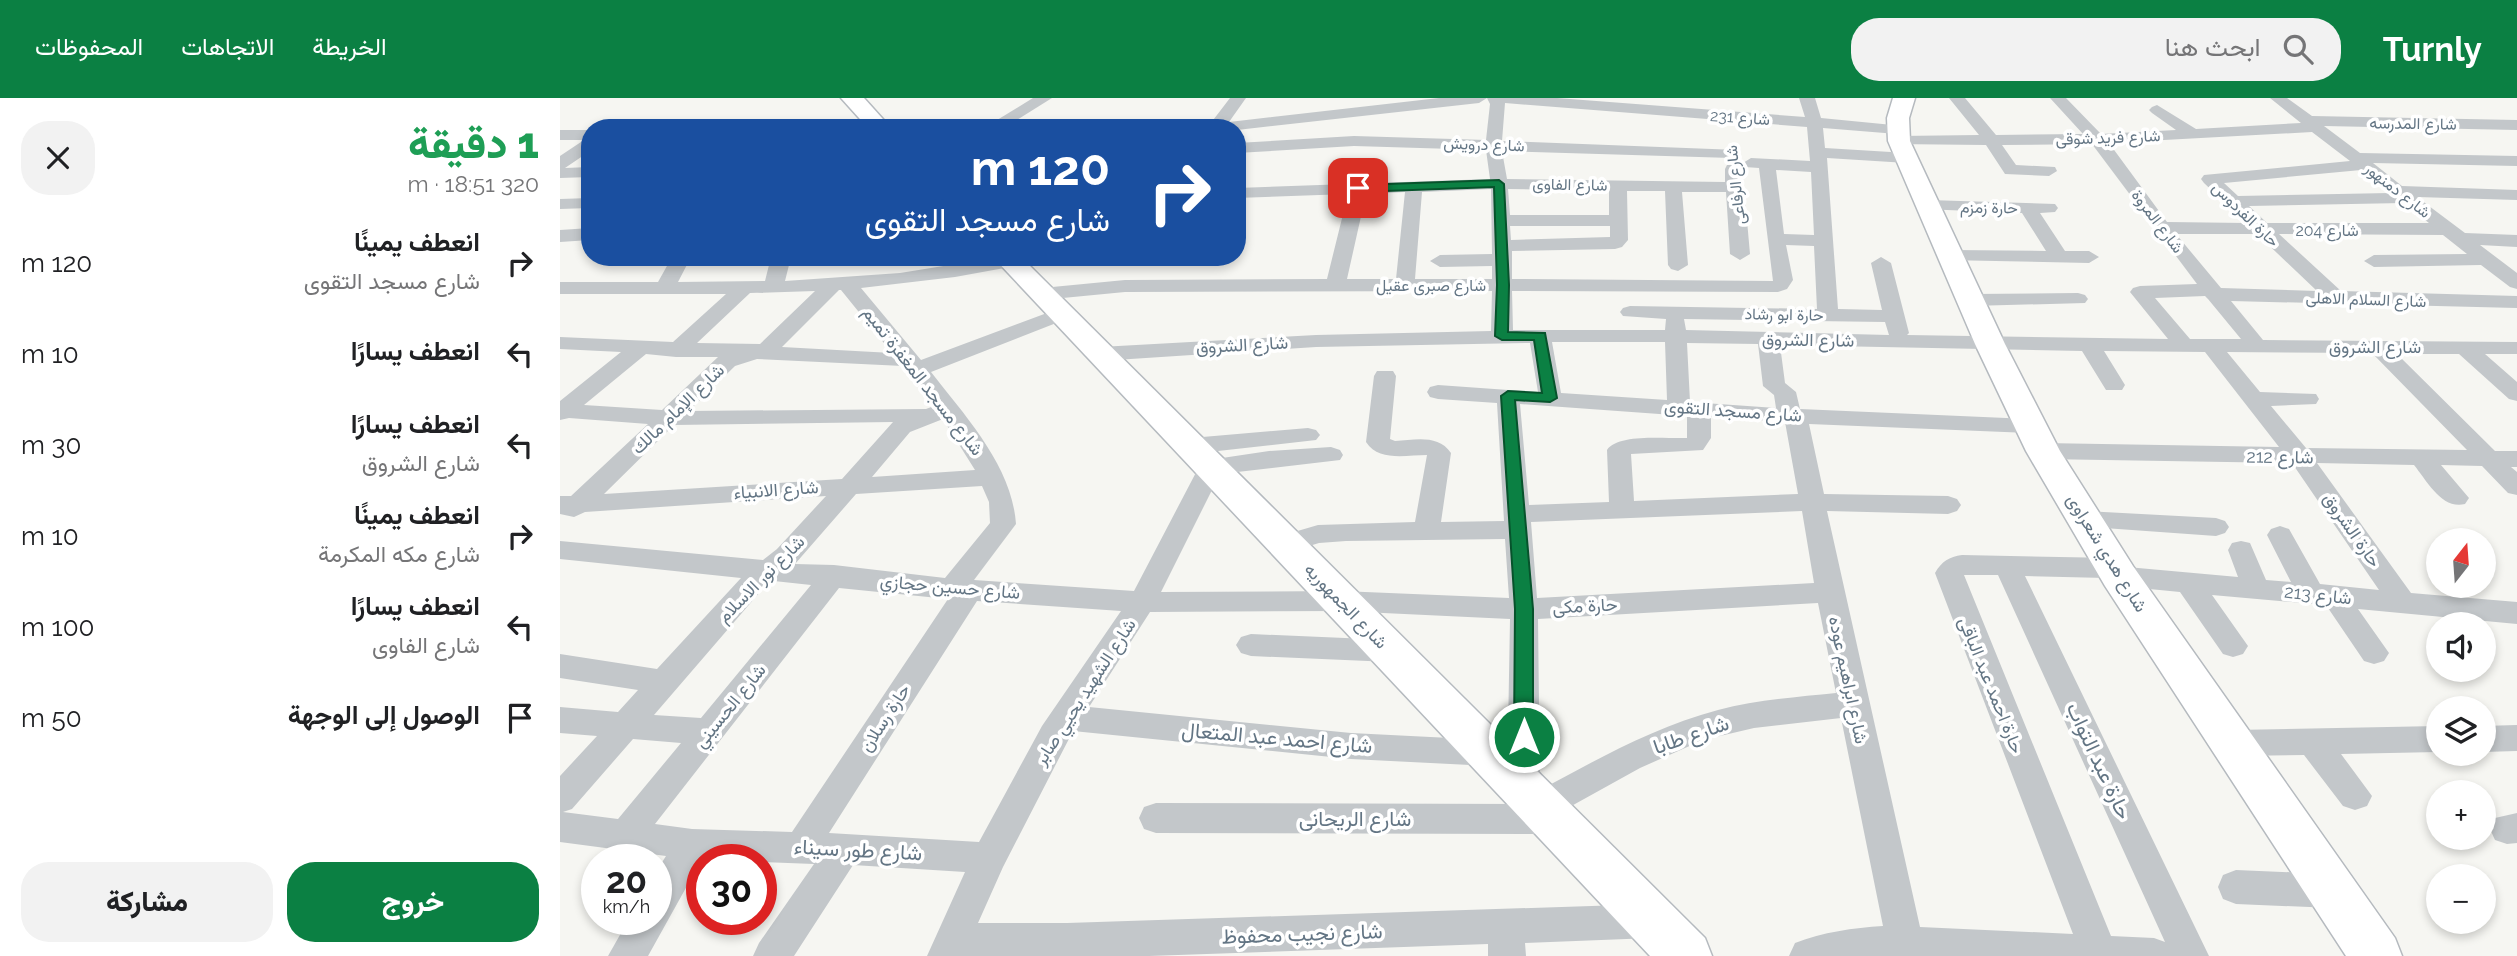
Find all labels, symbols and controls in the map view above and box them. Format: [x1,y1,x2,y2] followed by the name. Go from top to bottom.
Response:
[1851,18,2341,81] search box
[2279,30,2317,68] icon: search
[2383,30,2482,69] text: Turnly
[35,32,143,61] text: المحفوظات
[181,32,274,61] text: الاتجاهات
[312,32,387,61] text: الخريطة
[2165,32,2261,62] text: ابحث هنا
[1709,106,1771,131] street label: شارع 231
[2369,113,2457,136] street label: شارع المدرسه
[408,119,539,168] text: 1 دقيقة
[21,121,95,195] button: close
[2055,126,2161,151] street label: شارع فريد شوقى
[1443,134,1525,157] street label: شارع درويش
[971,139,1110,196] text: 120 m
[1722,144,1751,226] street label: شارع الرفاعى
[1134,147,1225,238] icon: right
[1328,158,1388,218] pin
[2359,158,2434,224] street label: شارع دمنهور
[1339,169,1377,207] icon: arrive
[407,170,539,197] text: 320 m · 18:51
[1532,174,1608,197] street label: شارع الفاوى
[2208,178,2283,252] street label: حارة الفردوس
[2126,186,2188,258] street label: شارع المروة
[1960,197,2018,219] street label: حارة زمزم
[865,201,1110,238] text: شارع مسجد التقوى
[2295,221,2359,242] street label: شارع 204
[354,227,480,257] text: انعطف يمينًا
[501,244,539,282] icon: right
[21,248,92,278] text: 120 m
[304,267,480,294] text: شارع مسجد التقوى
[1376,276,1486,297] street label: شارع صبرى عقيل
[2305,288,2427,313] street label: شارع السلام الاهلى
[857,302,988,461] street label: شارع مسجد المغفرة تميم
[1744,304,1824,326] street label: حارة ابو رشاد
[1762,328,1854,353] street label: شارع الشروق
[1195,332,1289,359] street label: شارع الشروق
[501,335,539,373] icon: left
[351,336,480,366] text: انعطف يسارًا
[2329,336,2421,359] street label: شارع الشروق
[21,339,79,369] text: 10 m
[627,359,730,460] street label: شارع الإمام مالك
[1663,395,1803,428] street label: شارع مسجد التقوى
[351,409,480,439] text: انعطف يسارًا
[501,426,539,464] icon: left
[21,430,81,460] text: 30 m
[2246,445,2314,470] street label: شارع 212
[362,449,480,476] text: شارع الشروق
[733,476,819,505] street label: شارع الانبياء
[2318,488,2386,572] street label: حارة الشروق
[2058,490,2152,618] street label: شارع هدي شعراوى
[354,500,480,530] text: انعطف يمينًا
[501,517,539,555] icon: right
[21,521,79,551] text: 10 m
[2426,528,2496,598] north arrow
[2426,528,2496,934] map controls
[713,531,810,628] street label: شارع نور الاسلام
[318,540,480,567] text: شارع مكه المكرمة
[1299,558,1392,654] street label: شارع الجمهوريه
[879,570,1021,608] street label: شارع حسين حجازي
[2283,581,2353,610] street label: شارع 213
[351,591,480,621] text: انعطف يسارًا
[1552,593,1618,619] street label: حارة مكى
[501,608,539,646] icon: left
[21,612,95,642] text: 100 m
[2426,612,2496,682] button: sound
[1823,614,1872,746] street label: شارع ابراهيم عوده
[1954,614,2028,756] street label: حارة احمد عبد الباقى
[1029,615,1144,772] street label: شارع الشهيد يحيي صابر
[372,631,480,658] text: شارع الفاوى
[689,659,774,755] street label: شارع الحسيني
[855,680,915,756] street label: حارة رسلان
[2426,696,2496,766] button: layers
[2061,698,2137,824] street label: حارة عبد التواب
[501,699,539,737] icon: arrive
[288,700,480,730] text: الوصول إلى الوجهة
[1487,700,1561,774] position arrow
[21,703,82,733] text: 50 m
[1650,710,1733,761] street label: شارع طابا
[1181,717,1373,760] street label: شارع احمد عبد المتعال
[2426,780,2496,850] button: +
[1299,806,1411,833] street label: شارع الريحانى
[793,834,923,867] street label: شارع طور سيناء
[686,844,777,935] speed limit sign: 30
[606,860,647,901] text: 20
[21,862,273,942] button: مشاركة
[287,862,539,942] button: خروج
[2426,864,2496,934] button: −
[603,896,650,917] text: km/h
[1221,918,1383,951] street label: شارع نجيب محفوظ

